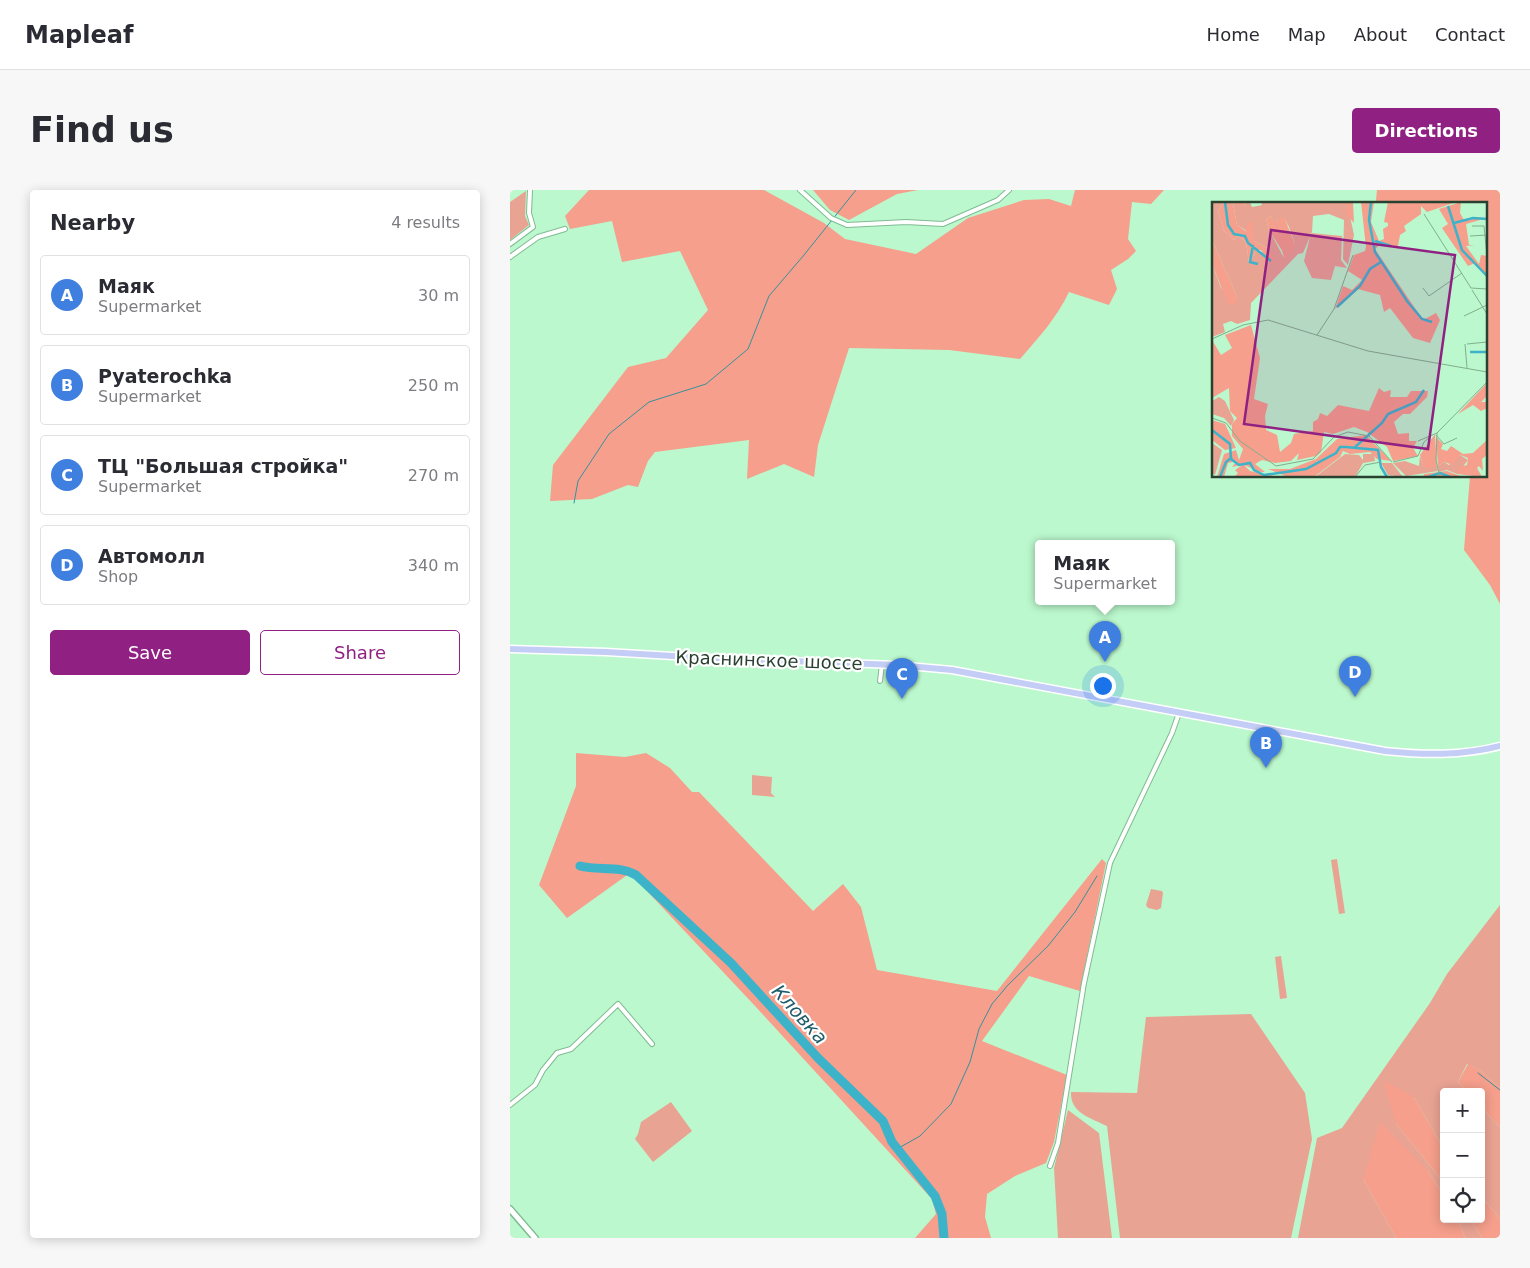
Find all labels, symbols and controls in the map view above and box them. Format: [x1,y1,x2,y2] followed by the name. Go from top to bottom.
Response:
[25,21,133,49] text: Mapleaf
[1207,24,1260,45] text: Home
[1288,24,1326,45] text: Map
[1354,24,1407,45] text: About
[1435,24,1505,45] text: Contact
[1352,108,1500,153] button: Directions
[30,110,174,150] text: Find us
[1212,202,1488,478] inset map
[50,211,135,235] text: Nearby
[391,213,460,232] text: 4 results
[98,275,155,297] text: Маяк
[61,286,73,305] text: A
[418,286,459,305] text: 30 m
[98,297,201,316] text: Supermarket
[98,365,232,387] text: Pyaterochka
[61,376,73,395] text: B
[408,376,459,395] text: 250 m
[98,387,201,406] text: Supermarket
[98,455,348,477] text: ТЦ "Большая стройка"
[61,466,73,485] text: C
[408,466,459,485] text: 270 m
[98,477,201,496] text: Supermarket
[1035,540,1175,605] popup
[98,545,205,567] text: Автомолл
[1053,552,1110,574] text: Маяк
[60,556,74,575] text: D
[408,556,459,575] text: 340 m
[98,567,138,586] text: Shop
[1053,574,1157,593] text: Supermarket
[1089,621,1121,662] pin: A
[50,630,250,675] button: Save
[260,630,460,675] button: Share
[675,646,863,674] street label: Краснинское шоссе
[1339,656,1371,697] pin: D
[886,658,918,699] pin: C
[1090,673,1116,699] your location
[1250,727,1282,768] pin: B
[768,980,832,1048] water label: Кловка
[1440,1088,1485,1223] map controls
[1440,1088,1485,1133] button: +
[1440,1133,1485,1178] button: −
[1440,1178,1485,1223] button: locate

